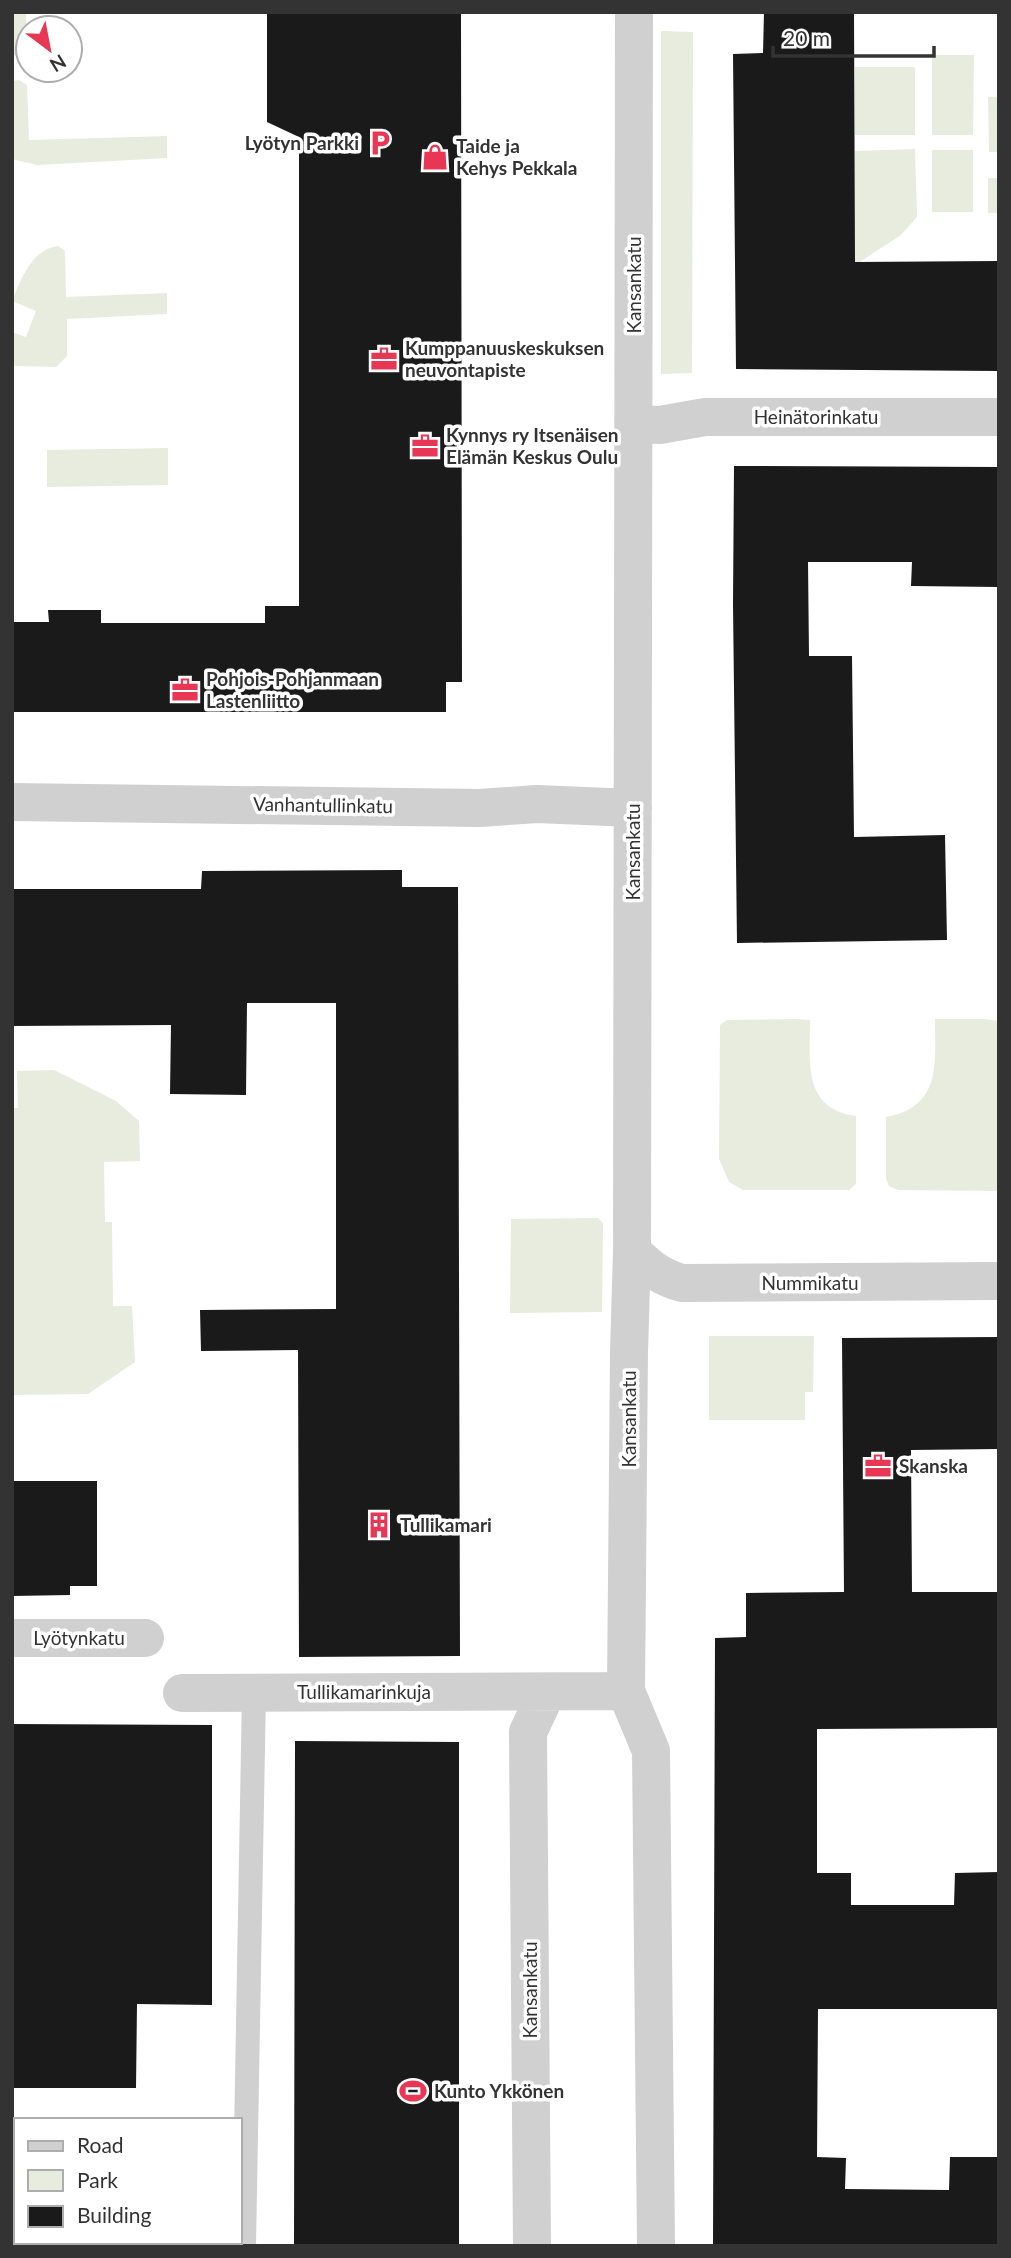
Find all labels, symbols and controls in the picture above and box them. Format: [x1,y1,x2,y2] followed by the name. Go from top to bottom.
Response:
[14,14,84,84] north arrow
[773,14,934,58] scale bar
[783,25,830,50] text: 20 m
[46,50,71,77] text: N
[365,128,395,158] parking icon: Lyötyn Parkki
[245,131,359,154] place label: Lyötyn Parkki
[456,134,578,179] place label: Taide ja Kehys Pekkala
[420,142,450,172] shop icon: Taide ja Kehys Pekkala
[622,236,645,334] street label: Kansankatu
[405,336,604,381] place label: Kumppanuuskeskuksen neuvontapiste
[369,344,399,374] office icon: Kumppanuuskeskuksen neuvontapiste
[754,405,878,428] street label: Heinätorinkatu
[446,423,619,468] place label: Kynnys ry Itsenäisen Elämän Keskus Oulu
[410,431,440,461] office icon: Kynnys ry Itsenäisen Elämän Keskus Oulu
[206,667,379,712] place label: Pohjois-Pohjanmaan Lastenliitto
[170,675,200,705] office icon: Pohjois-Pohjanmaan Lastenliitto
[253,792,393,817] street label: Vanhantullinkatu
[621,803,644,901] street label: Kansankatu
[761,1271,859,1294] street label: Nummikatu
[617,1370,640,1468] street label: Kansankatu
[863,1451,893,1481] office icon: Skanska
[899,1454,968,1477] place label: Skanska
[364,1510,394,1540] building icon: Tullikamari
[400,1513,492,1536] place label: Tullikamari
[33,1626,125,1649] street label: Lyötynkatu
[297,1680,431,1703] street label: Tullikamarinkuja
[518,1941,541,2039] street label: Kansankatu
[398,2076,428,2106] sports icon: Kunto Ykkönen
[434,2079,564,2102] place label: Kunto Ykkönen
[14,2118,242,2244] legend
[77,2132,124,2157] text: Road
[77,2167,118,2192] text: Park
[77,2202,152,2227] text: Building

